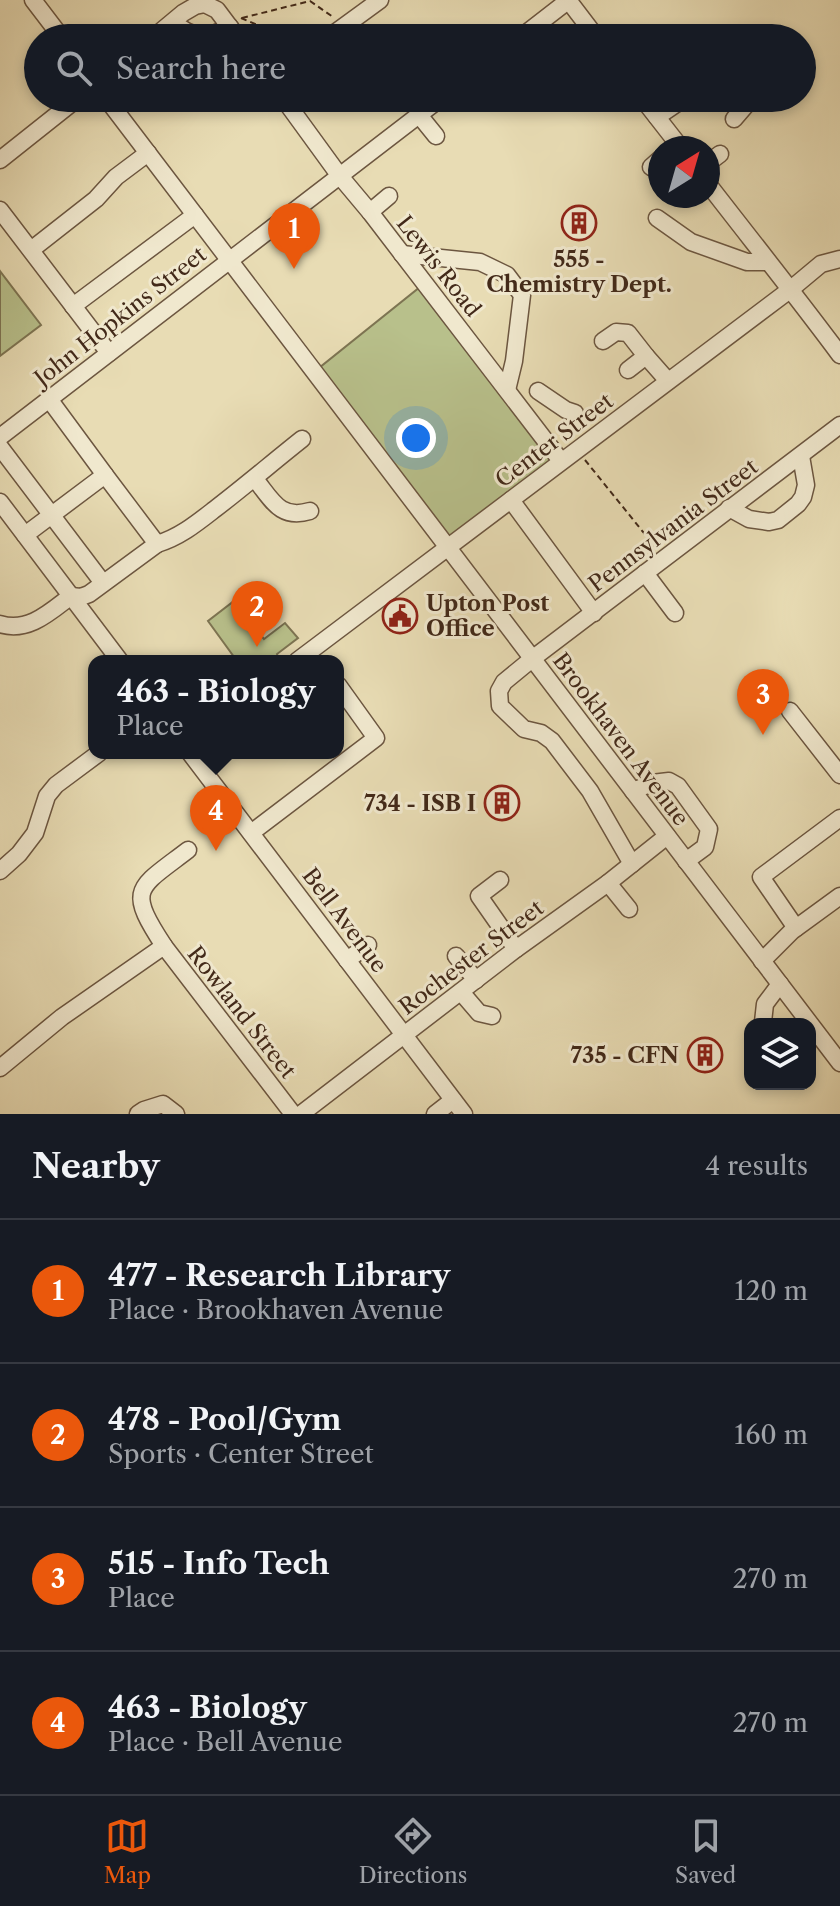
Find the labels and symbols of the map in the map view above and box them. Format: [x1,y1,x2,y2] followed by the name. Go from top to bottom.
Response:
[648,136,720,208] north arrow
[268,203,320,269] pin: 1
[560,204,598,242] building icon: 555 - Chemistry Dept.
[391,210,487,322] street label: Lewis Road
[27,241,212,394] street label: John Hopkins Street
[486,246,672,298] place label: 555 - Chemistry Dept.
[490,387,619,493] street label: Center Street
[396,418,436,458] your location
[583,453,763,598] street label: Pennsylvania Street
[231,581,283,647] pin: 2
[426,590,549,642] place label: Upton Post Office
[381,597,419,635] public building icon: Upton Post Office
[547,648,694,831] street label: Brookhaven Avenue
[737,669,789,735] pin: 3
[483,784,521,822] building icon: 734 - ISB I
[190,785,242,851] pin: 4
[364,790,476,817] place label: 734 - ISB I
[297,863,393,978] street label: Bell Avenue
[394,894,549,1020] street label: Rochester Street
[182,941,302,1084] street label: Rowland Street
[686,1036,724,1074] building icon: 735 - CFN
[571,1042,679,1069] place label: 735 - CFN

